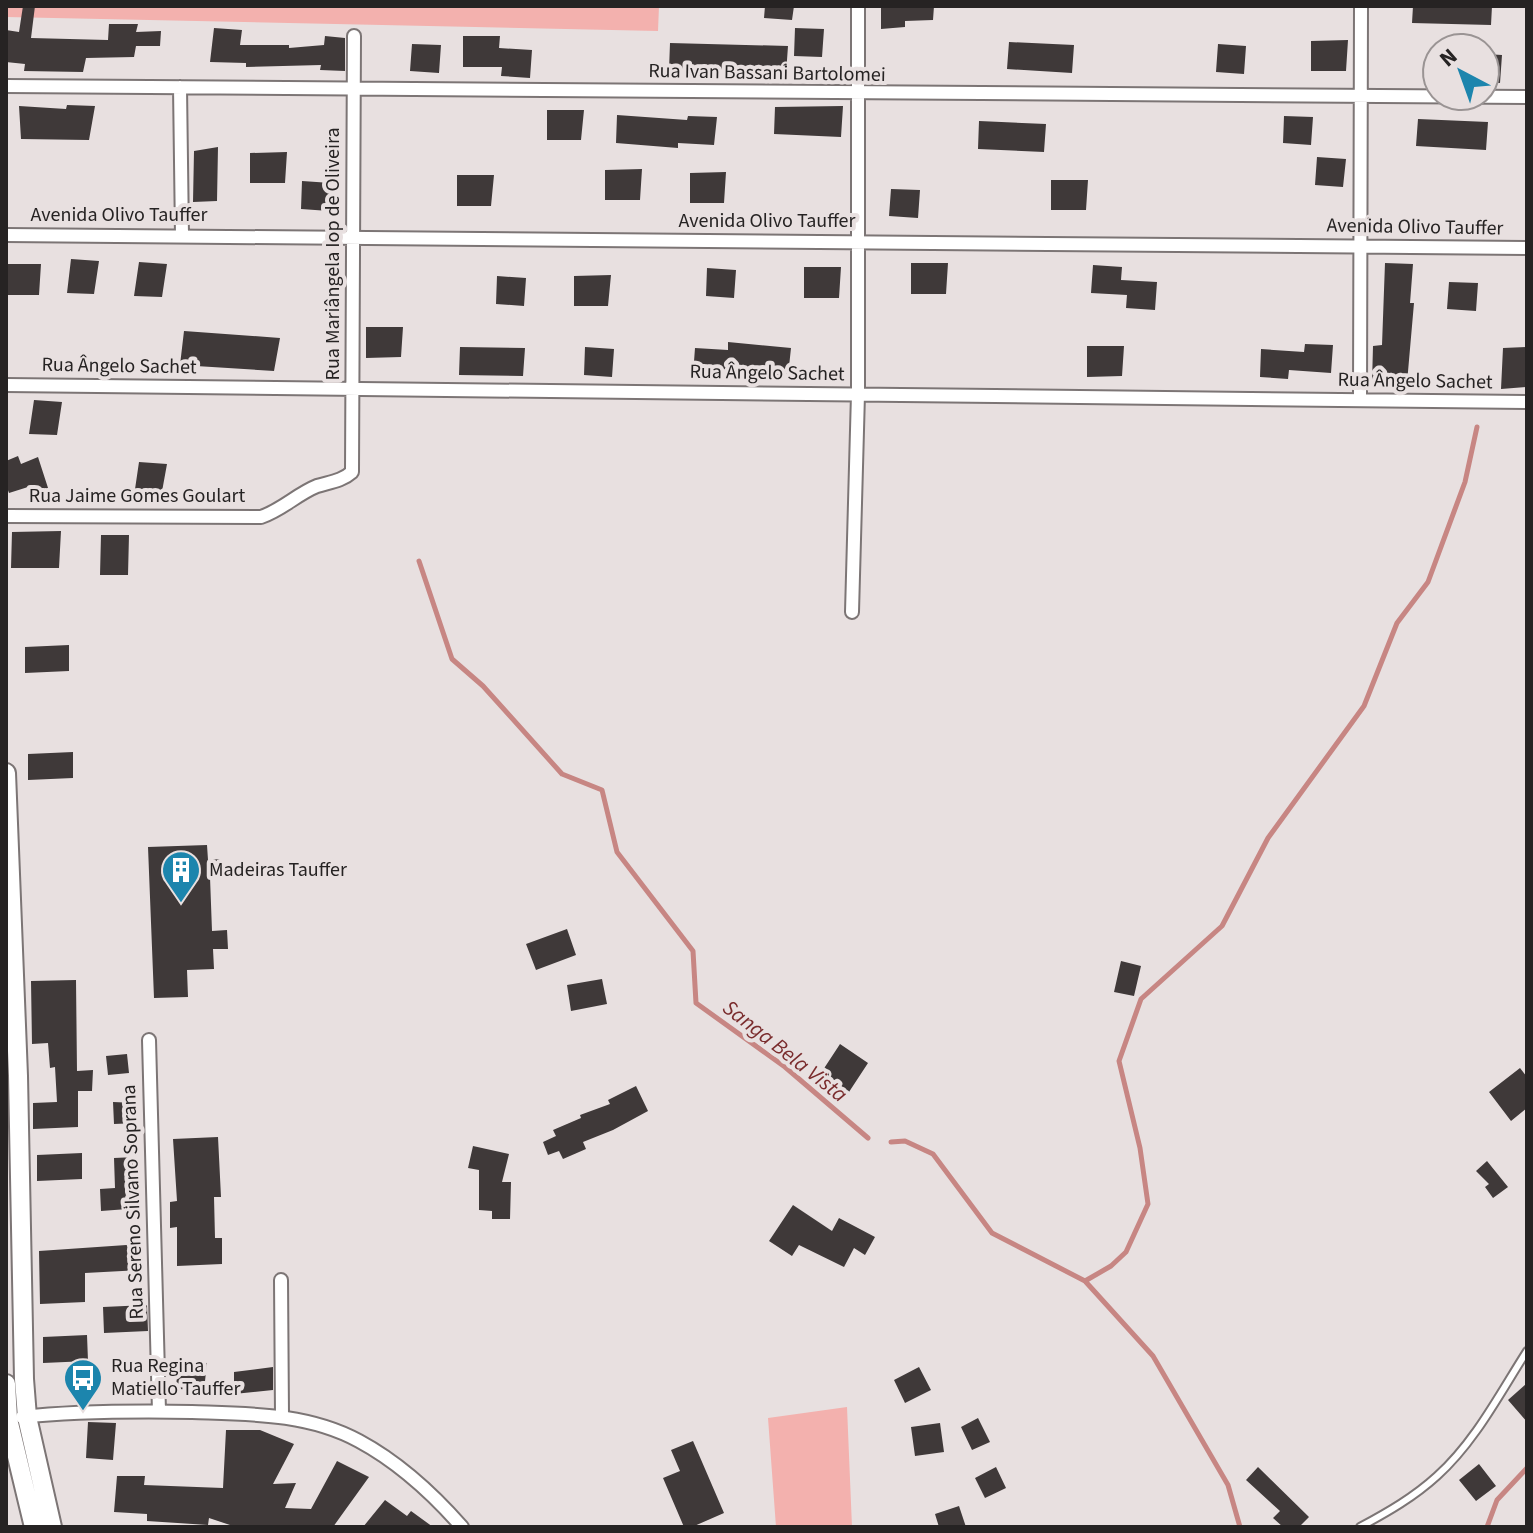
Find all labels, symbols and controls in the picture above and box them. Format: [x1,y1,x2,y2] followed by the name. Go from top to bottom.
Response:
[1421,32,1501,112] north arrow
[1433,41,1465,75] text: N
[648,57,886,89] street label: Rua Ivan Bassani Bartolomei
[319,128,347,380] street label: Rua Mariângela Iop de Oliveira
[31,201,207,229] street label: Avenida Olivo Tauffer
[679,207,855,235] street label: Avenida Olivo Tauffer
[1326,211,1504,243] street label: Avenida Olivo Tauffer
[41,351,197,381] street label: Rua Ângelo Sachet
[689,358,845,388] street label: Rua Ângelo Sachet
[1337,366,1493,396] street label: Rua Ângelo Sachet
[29,482,245,510] street label: Rua Jaime Gomes Goulart
[160,849,202,904] building icon: Madeiras Tauffer
[209,856,347,884] place label: Madeiras Tauffer
[716,992,854,1110] water label: Sanga Bela Vista
[115,1084,151,1320] street label: Rua Sereno Silvano Soprana
[111,1352,240,1403] place label: Rua Regina Matiello Tauffer
[62,1357,104,1412] bus stop icon: Rua Regina Matiello Tauffer

